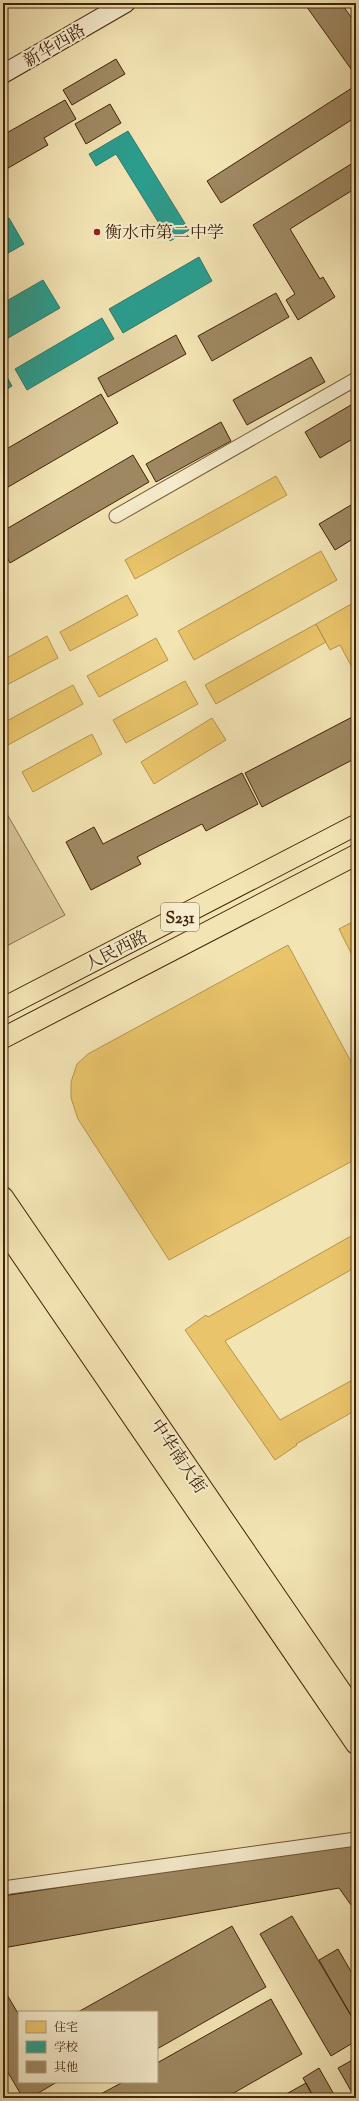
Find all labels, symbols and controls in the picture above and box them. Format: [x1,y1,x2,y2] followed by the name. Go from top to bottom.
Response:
[20,19,90,74] street label: 新华西路
[105,222,224,246] place label: 衡水市第二中学
[92,227,102,237] marker: 衡水市第二中学
[161,903,199,931] road number: S231
[81,926,153,978] street label: 人民西路
[144,1415,211,1499] street label: 中华南大街
[18,2011,158,2083] legend
[54,2019,78,2037] text: 住宅
[54,2039,78,2057] text: 学校
[54,2059,78,2077] text: 其他

